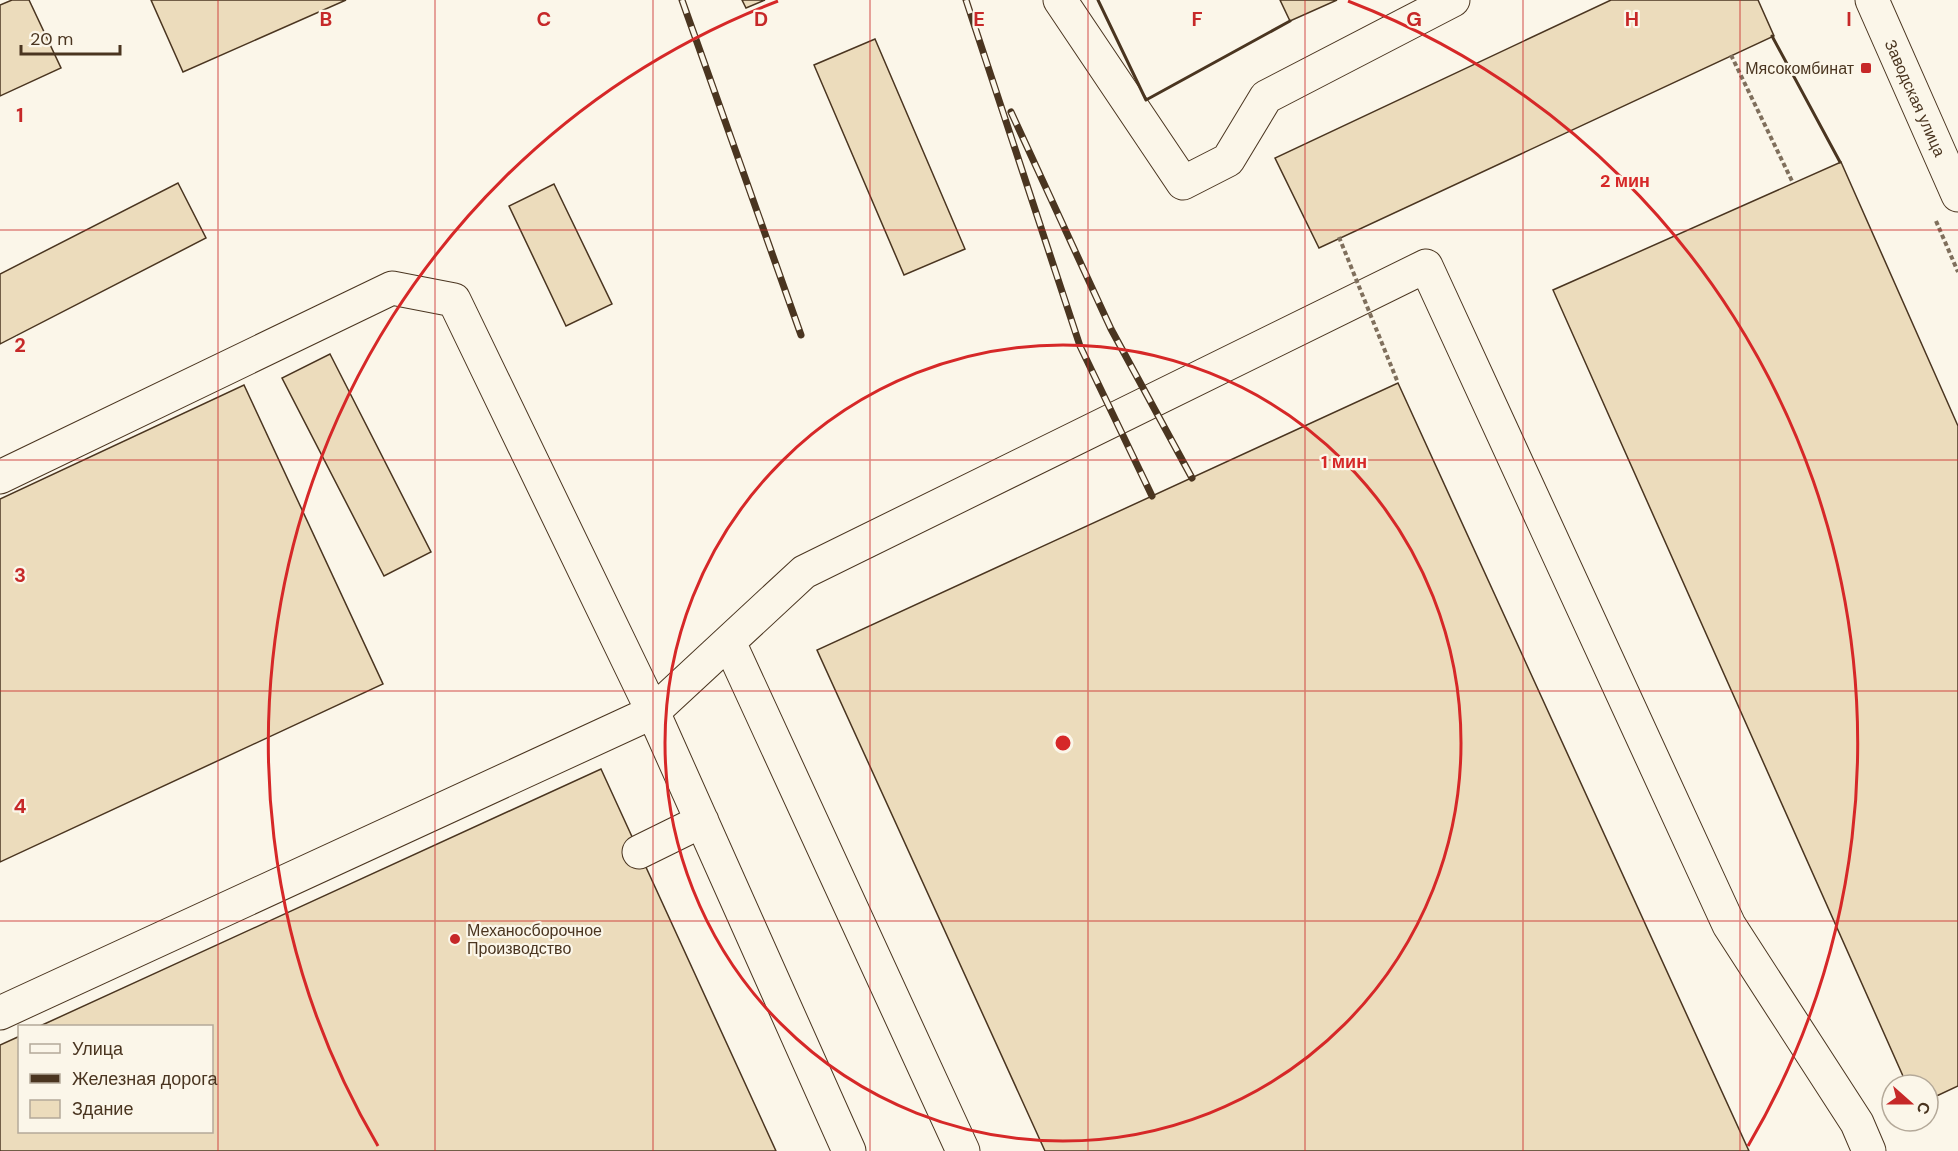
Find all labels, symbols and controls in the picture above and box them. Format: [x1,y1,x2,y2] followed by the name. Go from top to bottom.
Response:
[320,6,332,32] text: B
[537,6,551,32] text: C
[754,6,768,32] text: D
[973,6,985,32] text: E
[1191,6,1203,32] text: F
[1406,6,1422,32] text: G
[1625,6,1639,32] text: H
[1846,6,1852,32] text: I
[21,18,120,56] scale bar
[30,27,73,51] text: 20 m
[1880,36,1950,160] street label: Заводская улица
[1745,58,1855,79] place label: Мясокомбинат
[1859,61,1873,75] marker: Мясокомбинат
[16,102,24,128] text: 1
[1600,169,1650,193] text: 2 мин
[14,332,26,358] text: 2
[1321,450,1367,474] text: 1 мин
[14,562,26,588] text: 3
[1053,733,1073,753] centre of rings
[14,793,27,819] text: 4
[467,920,602,959] place label: Механосборочное Производство
[448,932,462,946] marker: Механосборочное Производство
[18,1025,213,1133] legend
[72,1037,124,1061] text: Улица
[72,1067,218,1091] text: Железная дорога
[1880,1073,1940,1133] north arrow
[72,1097,133,1121] text: Здание
[1912,1099,1935,1118] text: С

